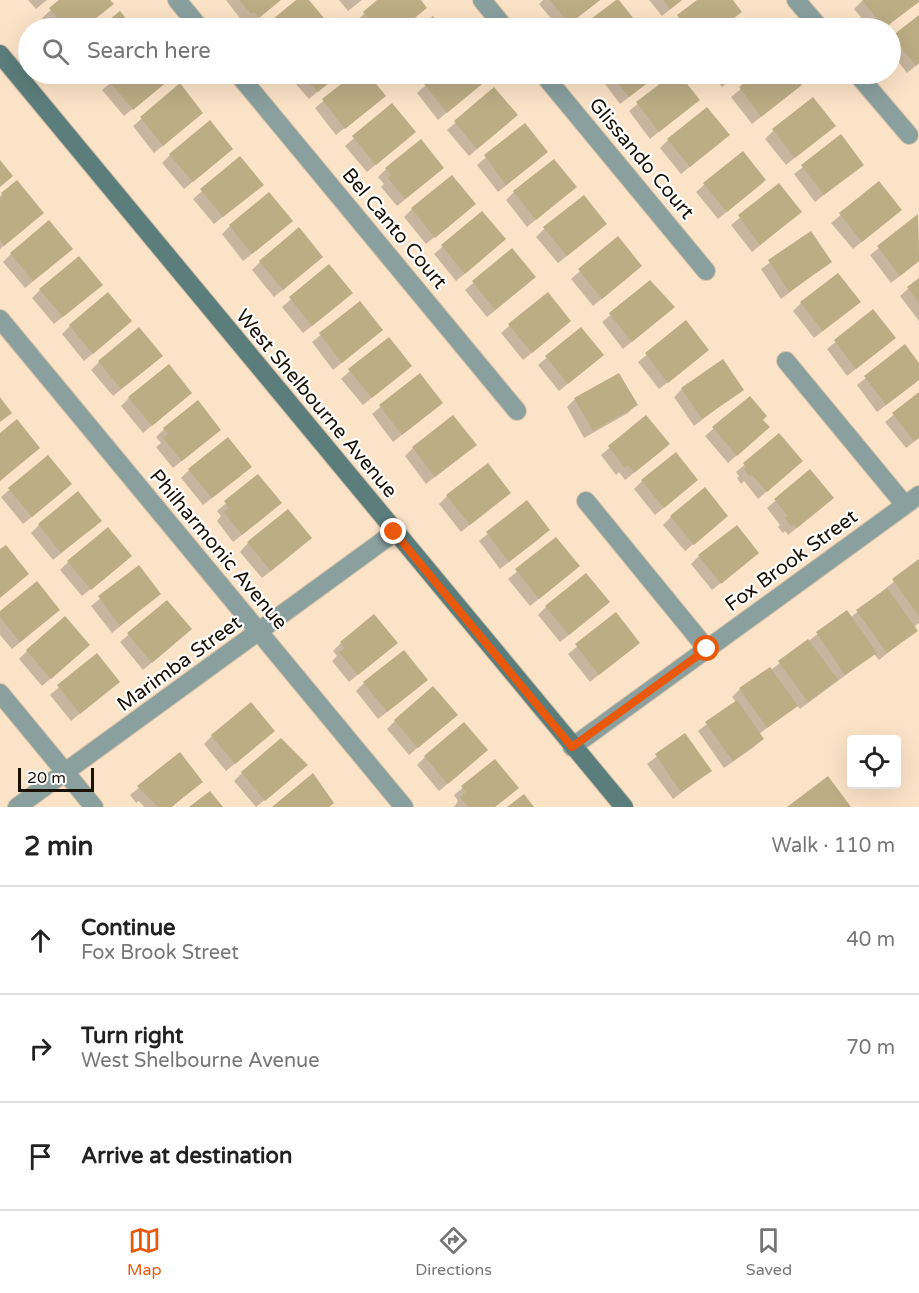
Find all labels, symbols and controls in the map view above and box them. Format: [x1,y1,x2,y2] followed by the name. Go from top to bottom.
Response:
[18,18,901,84] search box
[39,35,72,68] icon: search
[87,38,211,64] text: Search here
[584,93,699,224] street label: Glissando Court
[337,163,452,294] street label: Bel Canto Court
[230,305,402,503] street label: West Shelbourne Avenue
[144,465,292,635] street label: Philharmonic Avenue
[721,504,863,617] street label: Fox Brook Street
[380,518,406,544] route end
[113,610,247,717] street label: Marimba Street
[693,635,719,661] route start
[847,735,901,789] map controls
[847,735,901,789] button: locate
[18,765,94,792] scale bar
[27,768,66,788] text: 20 m
[24,831,93,862] text: 2 min
[772,834,895,858] text: Walk · 110 m
[81,915,176,941] text: Continue
[24,924,57,957] icon: ahead
[846,928,895,952] text: 40 m
[81,941,239,965] text: Fox Brook Street
[81,1023,183,1049] text: Turn right
[24,1032,57,1065] icon: right
[846,1036,895,1060] text: 70 m
[81,1049,320,1073] text: West Shelbourne Avenue
[24,1140,57,1173] icon: arrive
[81,1143,292,1169] text: Arrive at destination
[127,1224,161,1280] tab: Map
[415,1224,492,1280] tab: Directions
[746,1224,792,1280] tab: Saved

